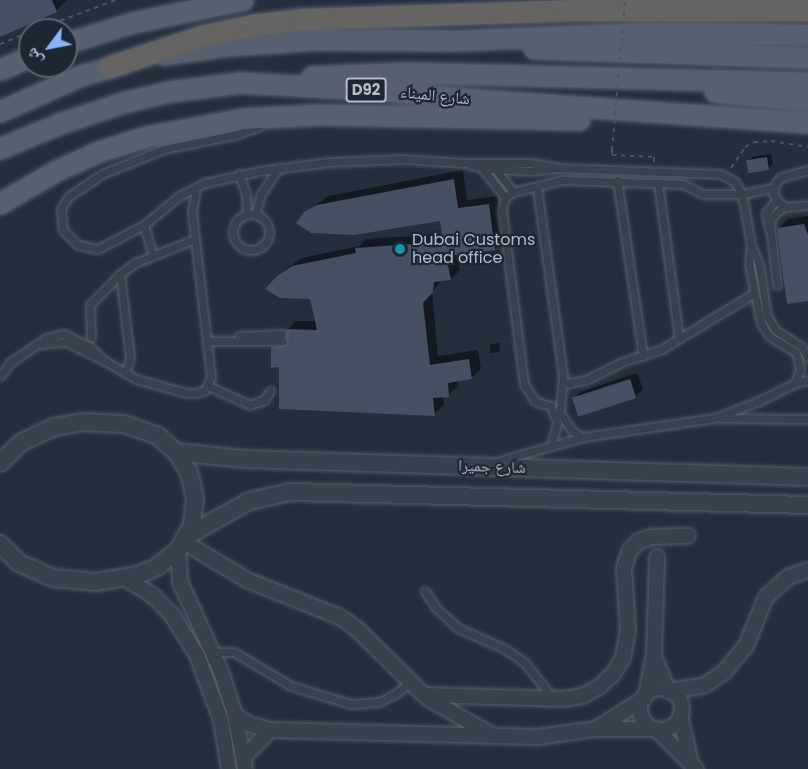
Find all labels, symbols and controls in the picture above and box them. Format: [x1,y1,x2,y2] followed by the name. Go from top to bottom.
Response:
[18,18,78,78] north arrow
[20,43,48,70] text: ش
[345,78,387,102] road number: D92
[399,83,471,109] street label: شارع الميناء
[412,230,535,268] place label: Dubai Customs head office
[393,242,407,256] marker: Dubai Customs head office
[458,456,526,478] street label: شارع جميرا

